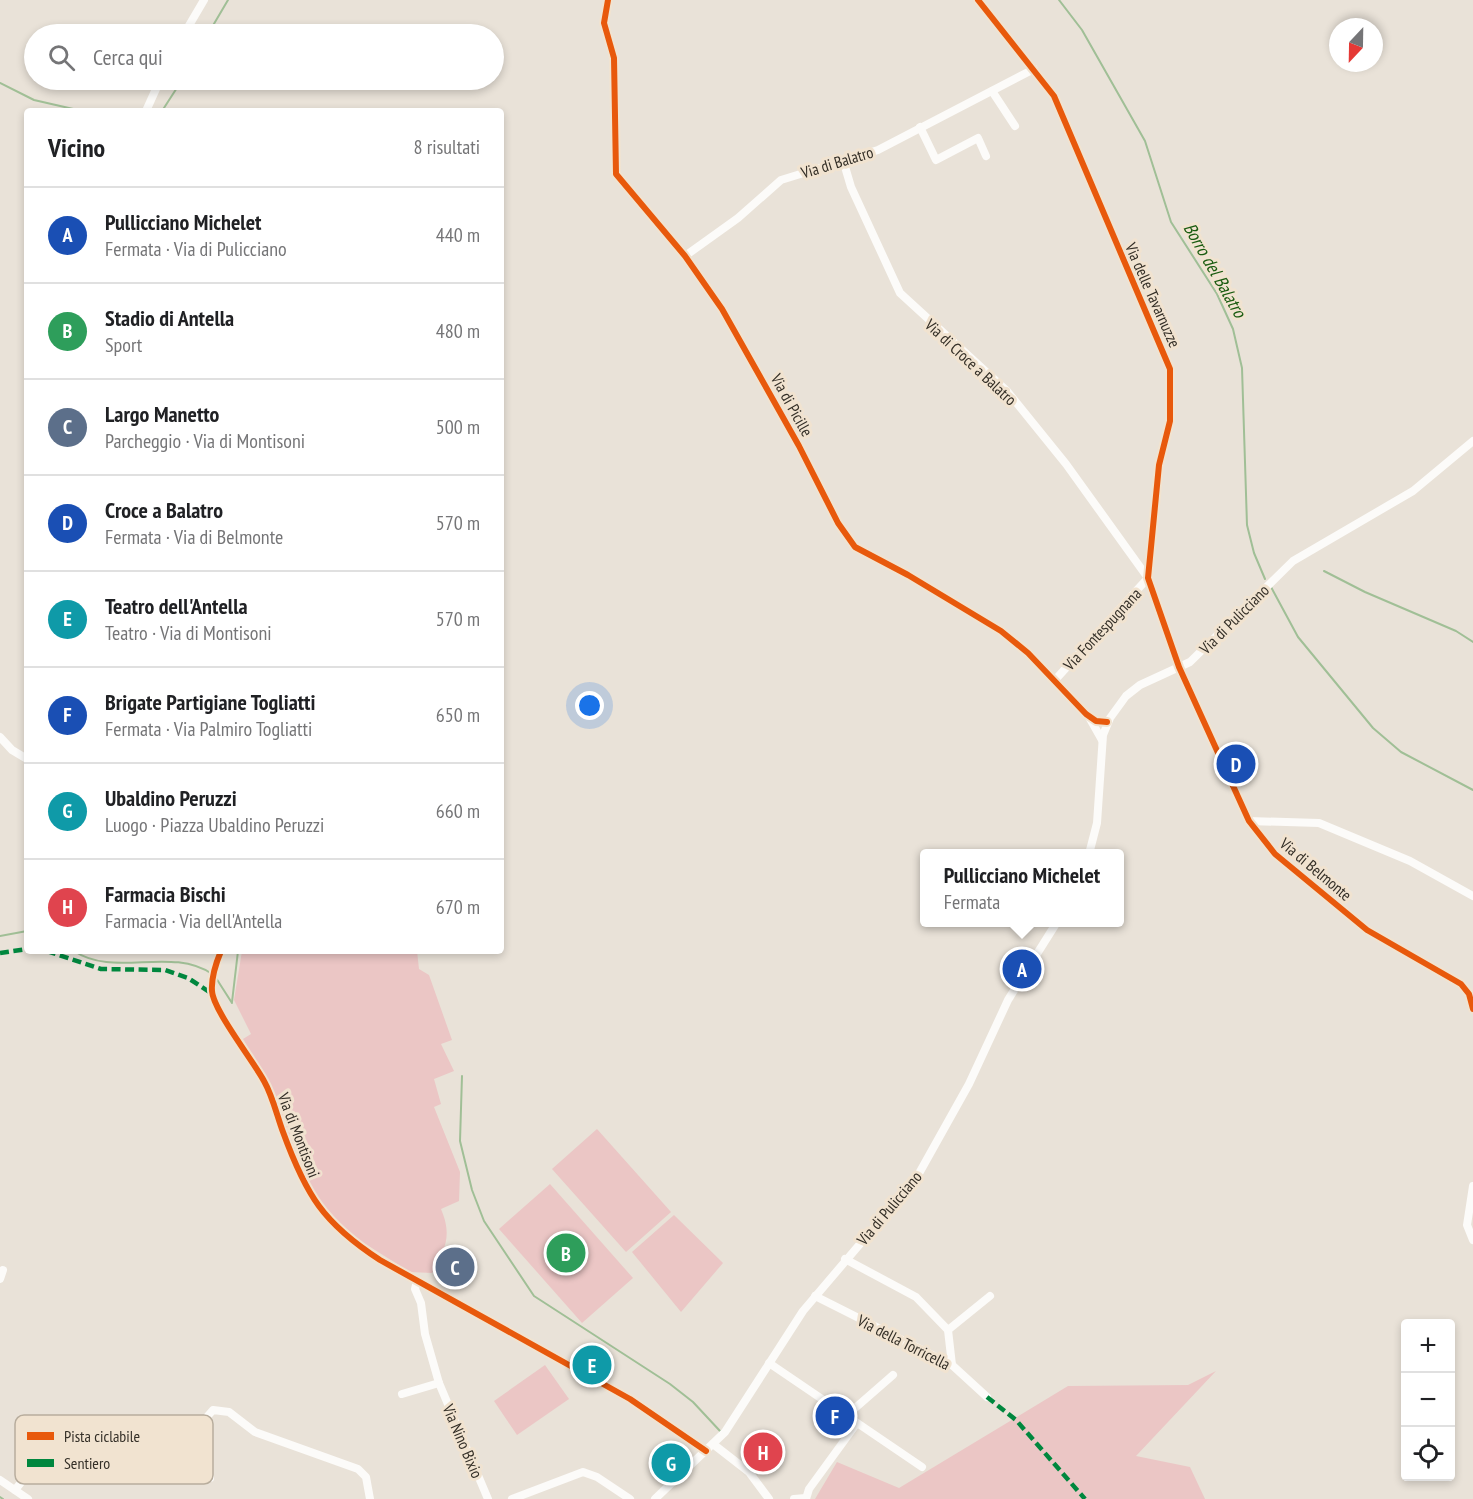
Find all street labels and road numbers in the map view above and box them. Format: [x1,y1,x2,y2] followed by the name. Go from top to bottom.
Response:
[798,142,875,183] street label: Via di Balatro
[1121,239,1185,350] street label: Via delle Tavarnuzze
[920,314,1021,410] street label: Via di Croce a Balatro
[766,369,817,440] street label: Via di Picille
[1194,580,1273,659] street label: Via di Pulicciano
[1058,584,1145,675] street label: Via Fontespugnana
[1275,833,1356,905] street label: Via di Belmonte
[273,1089,324,1180] street label: Via di Montisoni
[852,1167,926,1250] street label: Via di Pulicciano
[853,1310,954,1374] street label: Via della Torricella
[438,1400,487,1481] street label: Via Nino Bixio

